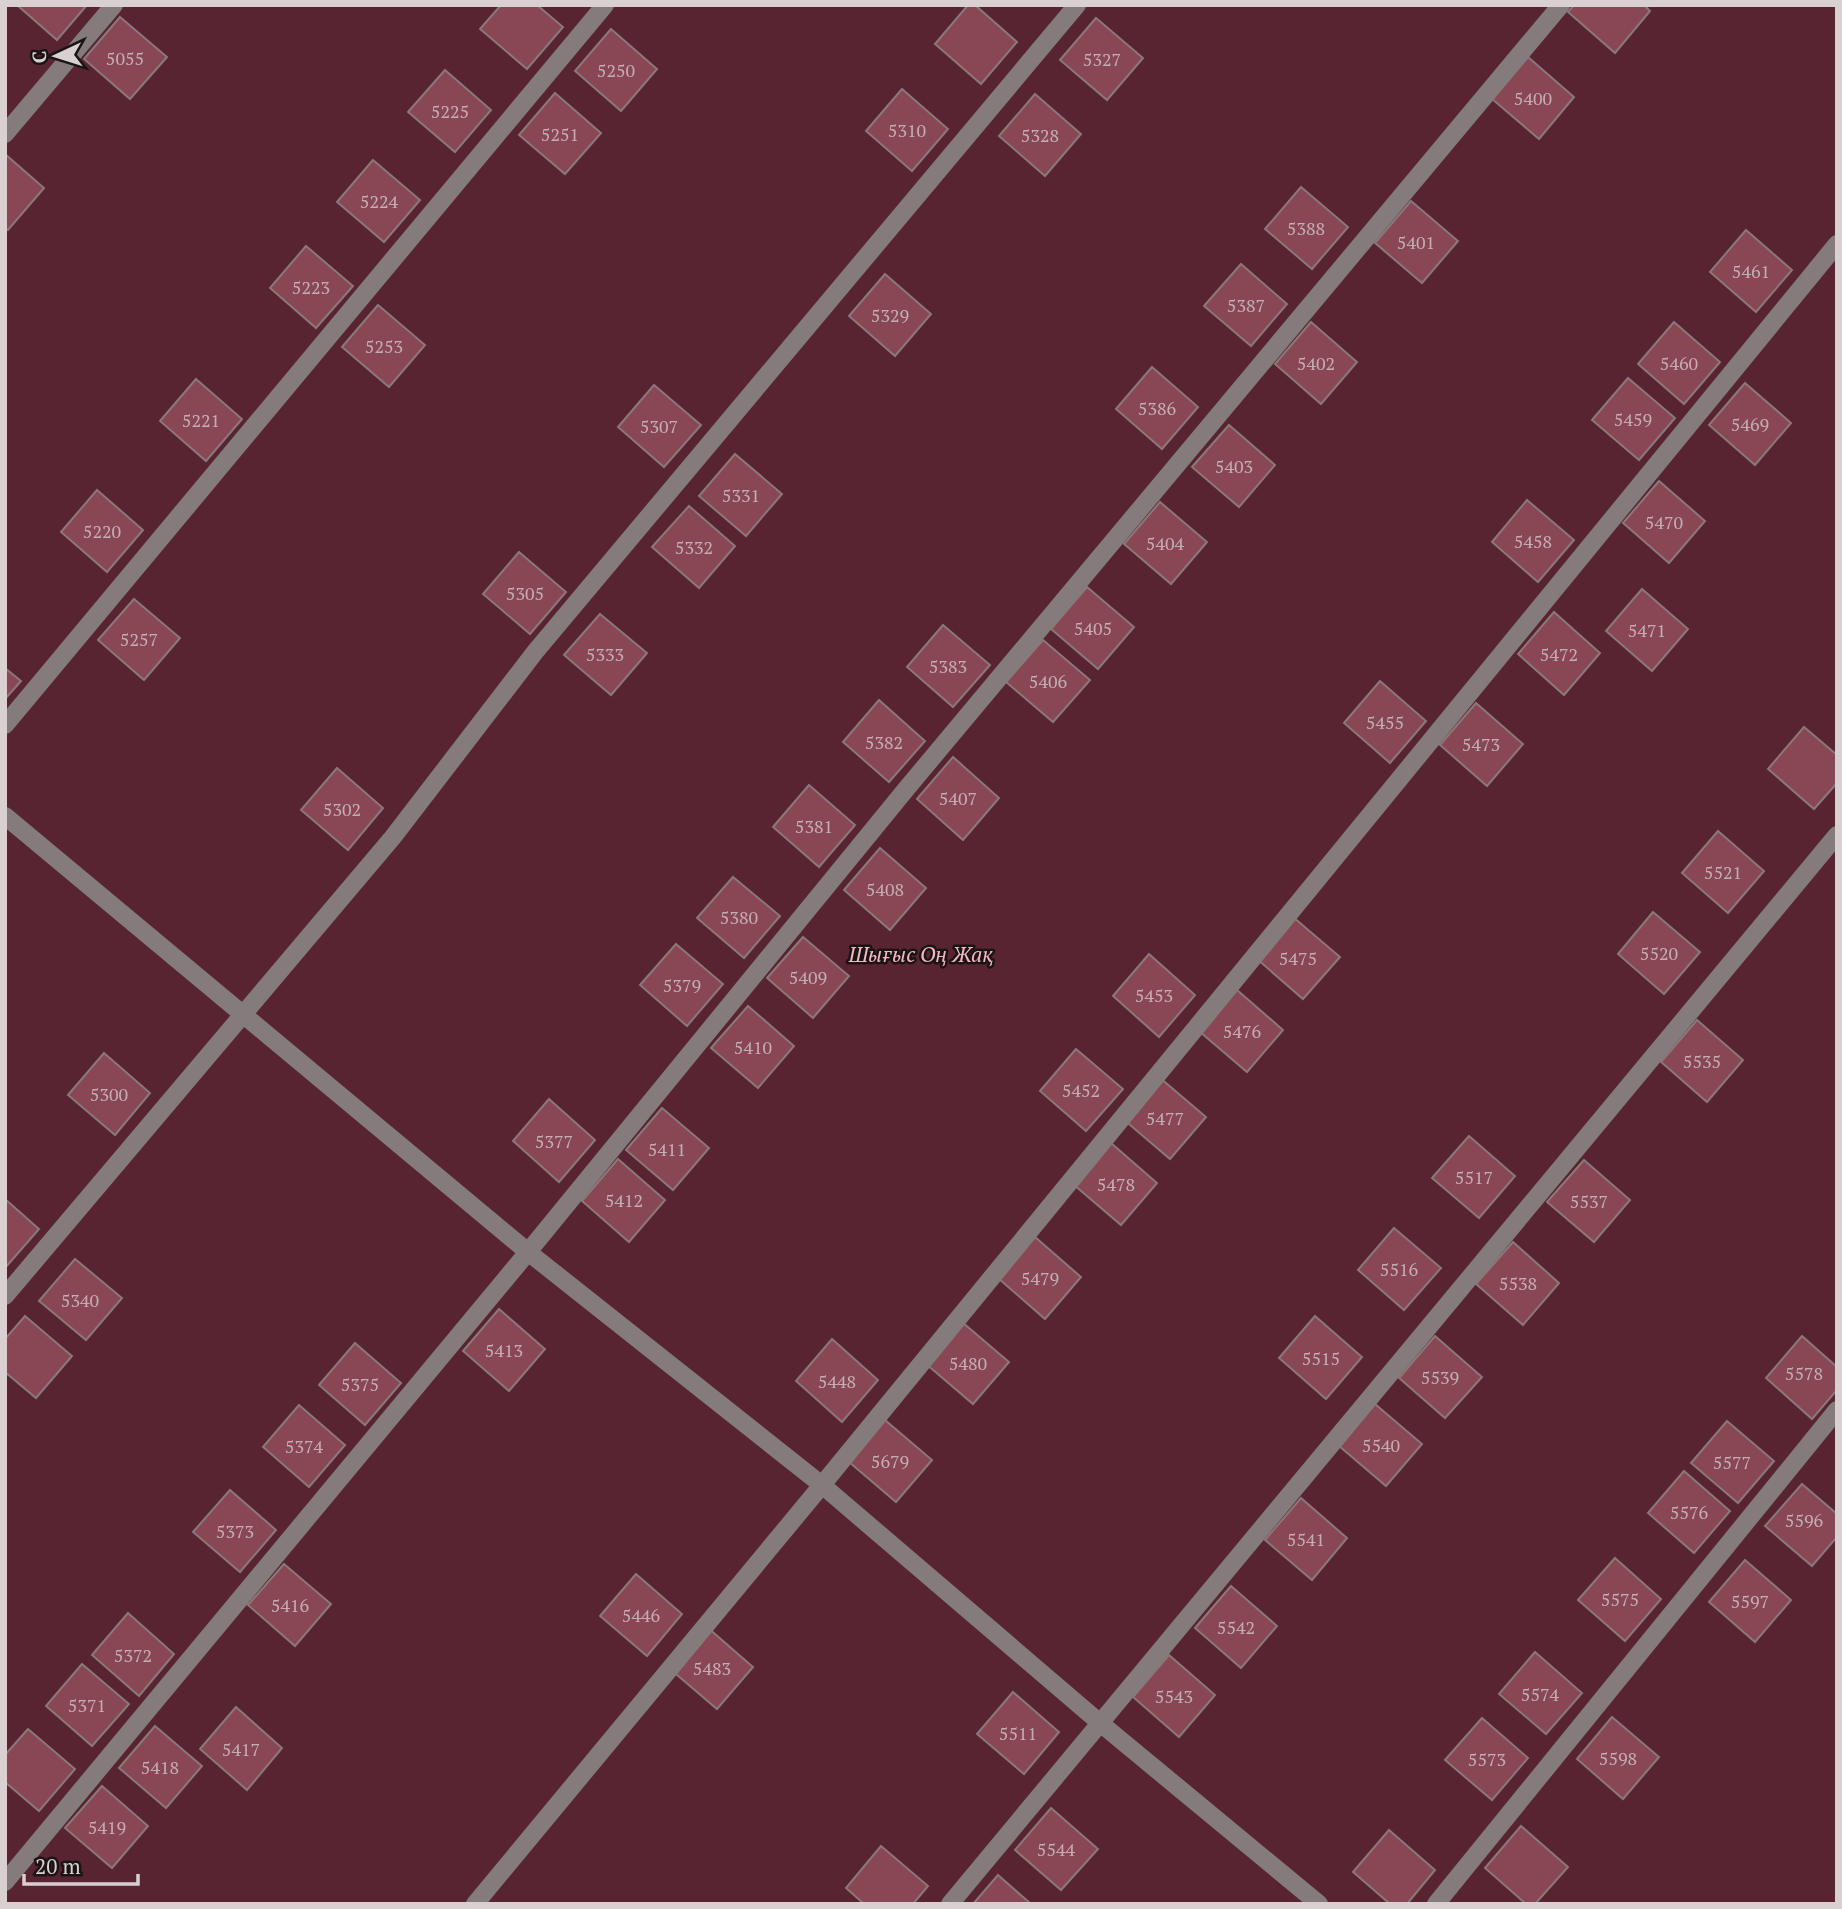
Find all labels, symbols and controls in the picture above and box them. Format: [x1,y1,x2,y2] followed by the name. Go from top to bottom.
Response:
[21,21,91,91] north arrow
[106,46,144,70] house number: 5055
[1083,47,1121,71] house number: 5327
[26,50,51,64] text: С
[597,58,635,82] house number: 5250
[1514,86,1552,110] house number: 5400
[431,99,469,123] house number: 5225
[888,118,926,142] house number: 5310
[541,122,579,146] house number: 5251
[1021,123,1059,147] house number: 5328
[360,189,399,213] house number: 5224
[1287,216,1325,240] house number: 5388
[1397,230,1435,254] house number: 5401
[1732,259,1770,283] house number: 5461
[292,275,330,299] house number: 5223
[1227,293,1265,317] house number: 5387
[871,303,909,327] house number: 5329
[365,334,403,358] house number: 5253
[1297,351,1335,375] house number: 5402
[1660,351,1698,375] house number: 5460
[1138,396,1177,420] house number: 5386
[1614,407,1652,431] house number: 5459
[182,408,220,432] house number: 5221
[1731,412,1769,436] house number: 5469
[640,414,678,438] house number: 5307
[1215,454,1253,478] house number: 5403
[722,483,760,507] house number: 5331
[1645,510,1683,534] house number: 5470
[83,519,121,543] house number: 5220
[1514,529,1552,553] house number: 5458
[1146,531,1185,555] house number: 5404
[675,535,713,559] house number: 5332
[506,581,544,605] house number: 5305
[1074,616,1112,640] house number: 5405
[1628,618,1666,642] house number: 5471
[120,627,158,651] house number: 5257
[586,642,624,666] house number: 5333
[1540,642,1578,666] house number: 5472
[929,654,967,678] house number: 5383
[1029,669,1068,693] house number: 5406
[1366,710,1404,734] house number: 5455
[865,730,903,754] house number: 5382
[1462,732,1500,756] house number: 5473
[939,786,977,810] house number: 5407
[323,797,361,821] house number: 5302
[795,814,833,838] house number: 5381
[1704,860,1742,884] house number: 5521
[866,877,904,901] house number: 5408
[720,905,758,929] house number: 5380
[848,940,993,968] park label: Шығыс Оң Жақ
[1640,941,1678,965] house number: 5520
[1279,946,1317,970] house number: 5475
[789,965,827,989] house number: 5409
[663,973,701,997] house number: 5379
[1135,983,1173,1007] house number: 5453
[1223,1019,1262,1043] house number: 5476
[734,1035,772,1059] house number: 5410
[1683,1049,1721,1073] house number: 5535
[1062,1078,1100,1102] house number: 5452
[90,1082,128,1106] house number: 5300
[1146,1106,1184,1130] house number: 5477
[535,1129,573,1153] house number: 5377
[648,1137,686,1161] house number: 5411
[1455,1165,1493,1189] house number: 5517
[1097,1172,1135,1196] house number: 5478
[605,1188,643,1212] house number: 5412
[1570,1189,1608,1213] house number: 5537
[1380,1257,1419,1281] house number: 5516
[1021,1266,1059,1290] house number: 5479
[1499,1271,1537,1295] house number: 5538
[61,1288,99,1312] house number: 5340
[485,1338,523,1362] house number: 5413
[1302,1346,1340,1370] house number: 5515
[949,1351,987,1375] house number: 5480
[1785,1361,1823,1385] house number: 5578
[1421,1365,1459,1389] house number: 5539
[818,1369,856,1393] house number: 5448
[341,1372,379,1396] house number: 5375
[1362,1433,1400,1457] house number: 5540
[285,1434,324,1458] house number: 5374
[871,1449,909,1473] house number: 5679
[1713,1450,1751,1474] house number: 5577
[1670,1500,1709,1524] house number: 5576
[1785,1508,1824,1532] house number: 5596
[216,1519,254,1543] house number: 5373
[1287,1527,1325,1551] house number: 5541
[1601,1587,1639,1611] house number: 5575
[1731,1589,1769,1613] house number: 5597
[271,1593,310,1617] house number: 5416
[622,1603,661,1627] house number: 5446
[1217,1615,1255,1639] house number: 5542
[114,1643,152,1667] house number: 5372
[693,1656,731,1680] house number: 5483
[1521,1682,1560,1706] house number: 5574
[1155,1684,1193,1708] house number: 5543
[68,1693,106,1717] house number: 5371
[999,1721,1037,1745] house number: 5511
[222,1737,260,1761] house number: 5417
[1599,1746,1637,1770] house number: 5598
[1468,1747,1506,1771] house number: 5573
[141,1755,179,1779] house number: 5418
[88,1815,126,1839] house number: 5419
[1037,1837,1076,1861] house number: 5544
[24,1842,138,1886] scale bar
[35,1852,81,1880] text: 20 m

